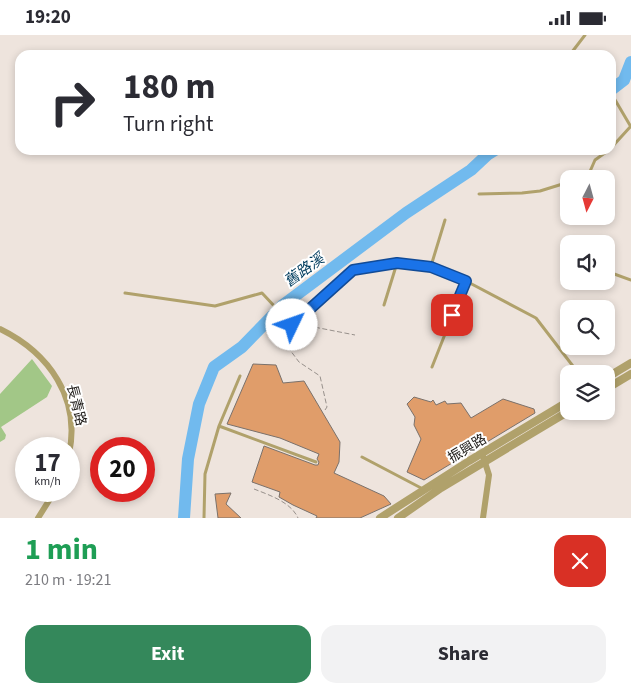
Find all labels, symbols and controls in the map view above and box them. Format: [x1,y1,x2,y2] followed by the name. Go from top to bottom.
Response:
[25,4,71,31] text: 19:20
[123,62,215,112] text: 180 m
[40,70,105,135] icon: right
[123,108,213,140] text: Turn right
[560,170,615,225] north arrow
[560,170,615,420] map controls
[560,235,615,290] button: sound
[280,248,330,292] water label: 舊路溪
[431,294,473,336] pin
[265,298,317,350] position arrow
[560,300,615,355] button: search
[438,301,466,329] icon: arrive
[560,365,615,420] button: layers
[61,382,91,428] street label: 長青路
[444,429,491,468] street label: 振興路
[90,437,155,502] speed limit sign: 20
[34,445,61,481] text: 17
[34,473,61,490] text: km/h
[25,528,98,571] text: 1 min
[554,535,606,587] button: close
[25,569,112,591] text: 210 m · 19:21
[25,625,311,683] button: Exit
[321,625,606,683] button: Share

